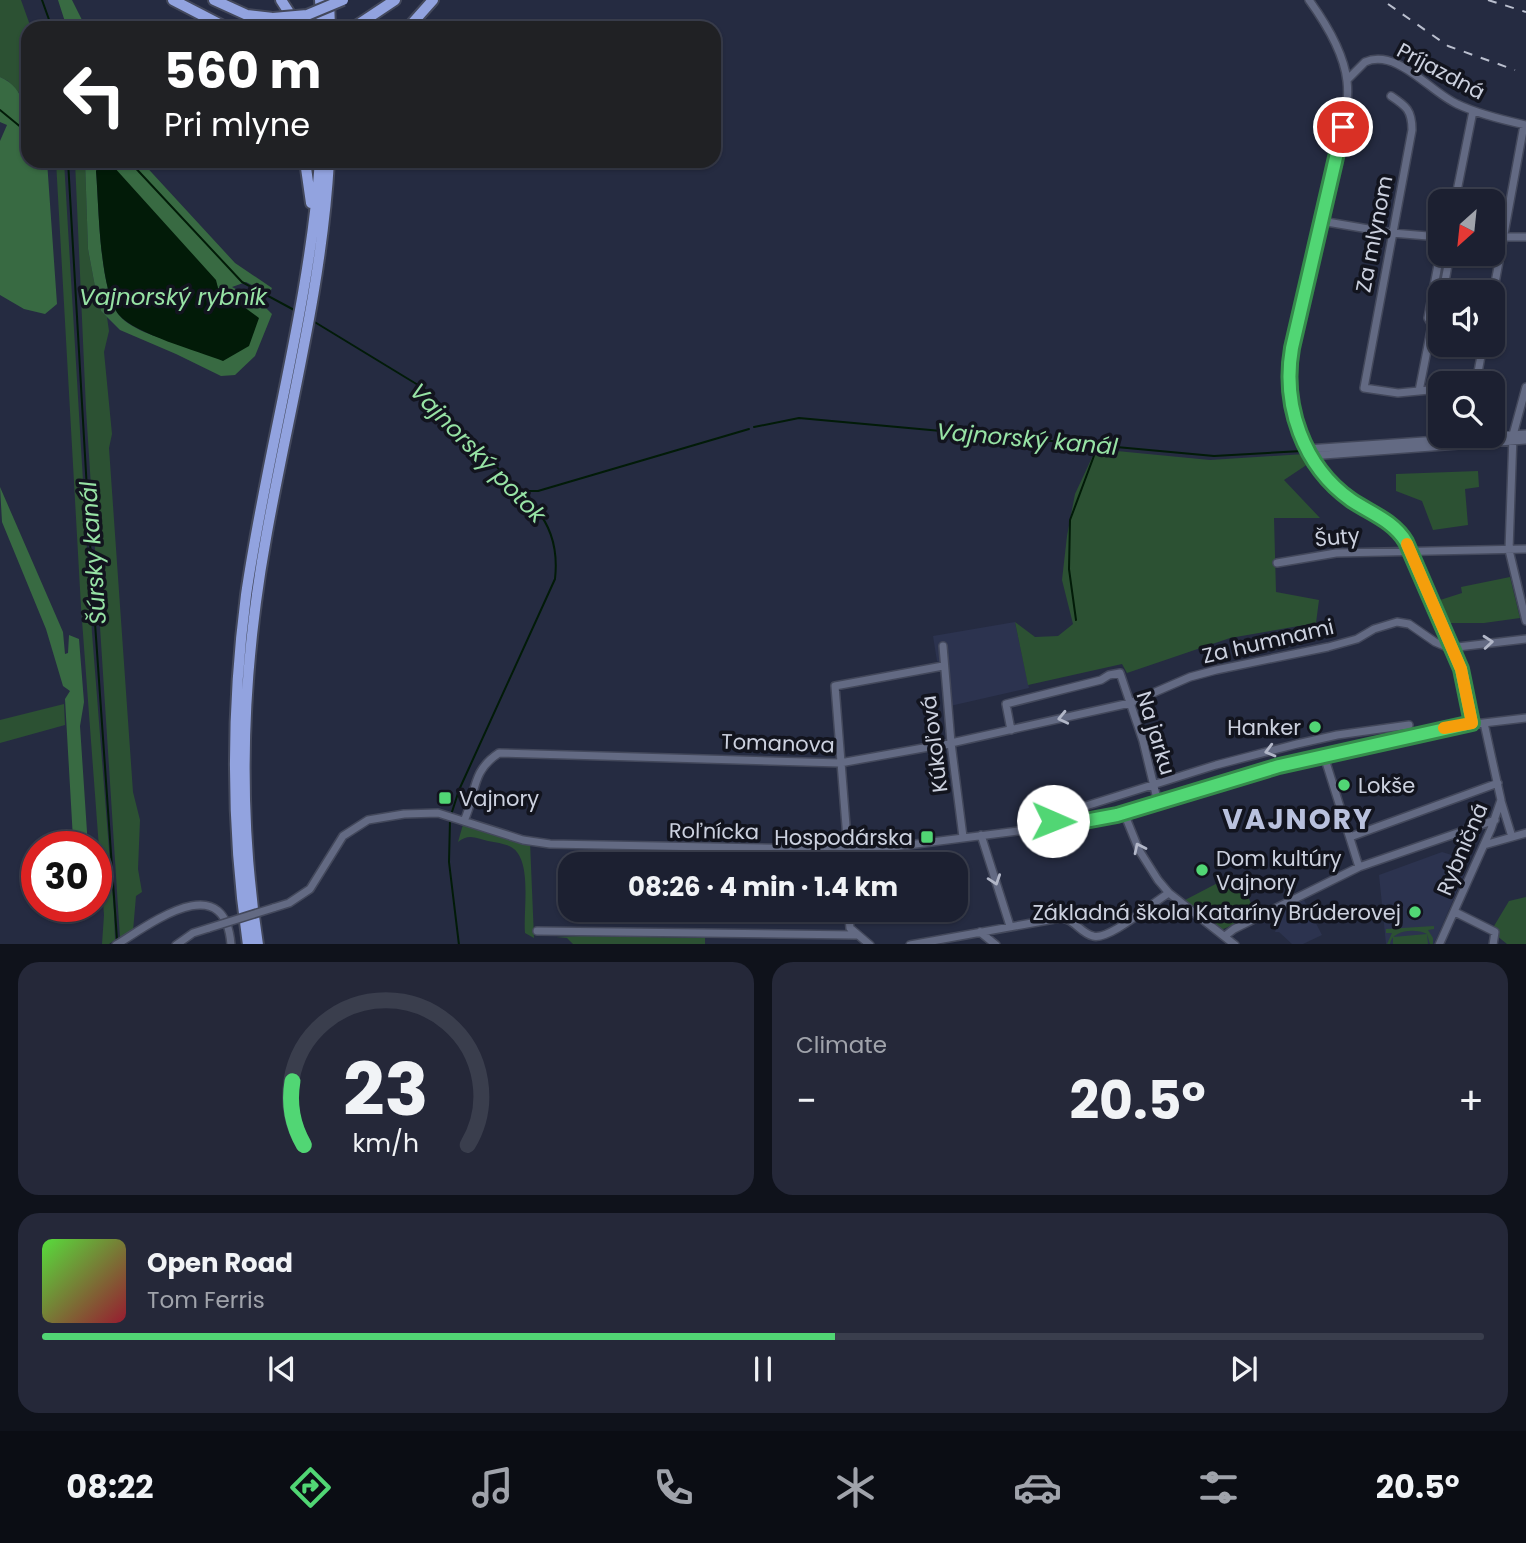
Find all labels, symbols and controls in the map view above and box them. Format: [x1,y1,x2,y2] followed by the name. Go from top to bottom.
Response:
[1392,36,1490,106] street label: Príjazdná
[164,37,321,105] text: 560 m
[49,49,140,140] icon: left
[1313,97,1373,157] pin
[164,102,310,147] text: Pri mlyne
[1324,108,1362,146] icon: arrive
[1348,173,1400,295] street label: Za mlynom
[1428,189,1505,266] north arrow
[1428,189,1505,448] map controls
[1428,280,1505,357] button: sound
[79,281,268,313] water label: Vajnorský rybník
[1428,371,1505,448] button: search
[403,376,554,531] water label: Vajnorský potok
[935,415,1119,463] water label: Vajnorský kanál
[72,480,114,626] water label: Šúrsky kanál
[1313,521,1361,553] street label: Šuty
[1199,612,1337,670] street label: Za humnami
[1483,635,1494,650] one-way arrow
[1130,688,1182,778] street label: Na jarku
[914,694,954,794] street label: Kúkoľová
[1057,710,1069,725] one-way arrow
[1227,713,1301,742] place label: Hanker
[1307,719,1323,735] marker: Hanker
[721,727,835,759] street label: Tomanova
[1265,743,1277,757] one-way arrow
[1358,771,1415,800] place label: Lokše
[1336,777,1352,793] marker: Lokše
[459,784,539,813] place label: Vajnory
[1016,784,1090,858] position arrow
[437,790,453,806] marker: Vajnory
[1430,798,1494,900] street label: Rybničná
[1222,800,1374,839] district label: VAJNORY
[669,816,759,846] street label: Roľnícka
[774,823,913,852] place label: Hospodárska
[919,829,935,845] marker: Hospodárska
[21,831,112,922] speed limit sign: 30
[1133,843,1147,855] one-way arrow
[1216,844,1342,897] place label: Dom kultúry Vajnory
[1194,862,1210,878] marker: Dom kultúry Vajnory
[628,869,898,905] text: 08:26 · 4 min · 1.4 km
[987,874,1002,886] one-way arrow
[1033,898,1401,927] place label: Základná škola Kataríny Brúderovej
[1407,904,1423,920] marker: Základná škola Kataríny Brúderovej
[796,1029,887,1061] text: Climate
[343,1039,429,1140] text: 23
[1069,1064,1206,1137] text: 20.5°
[796,1074,817,1127] text: −
[1458,1074,1484,1127] text: +
[353,1125,419,1160] text: km/h
[147,1245,293,1281] text: Open Road
[147,1284,265,1316] text: Tom Ferris
[263,1350,301,1388] icon: previous
[744,1350,782,1388] icon: pause
[1225,1350,1263,1388] icon: next
[286,1463,335,1512] icon: directions
[468,1463,517,1512] icon: music
[649,1463,698,1512] icon: phone
[831,1463,880,1512] icon: climate
[1013,1463,1062,1512] icon: car
[1194,1463,1243,1512] icon: filters
[66,1464,154,1509] text: 08:22
[1376,1464,1460,1509] text: 20.5°

